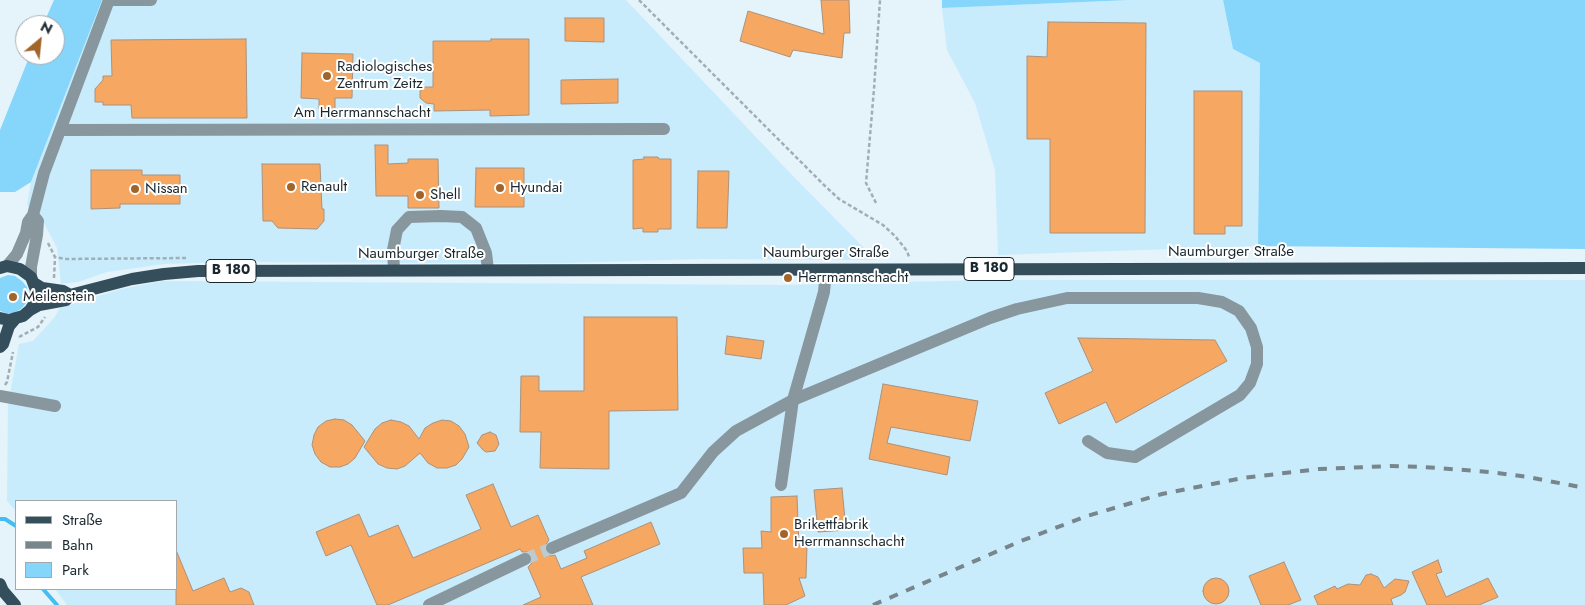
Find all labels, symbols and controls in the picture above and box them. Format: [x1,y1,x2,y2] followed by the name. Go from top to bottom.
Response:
[15,15,65,65] north arrow
[37,16,56,39] text: N
[337,58,432,93] place label: Radiologisches Zentrum Zeitz
[321,70,333,82] marker: Radiologisches Zentrum Zeitz
[294,104,430,122] street label: Am Herrmannschacht
[301,178,347,196] place label: Renault
[510,179,563,197] place label: Hyundai
[145,180,188,198] place label: Nissan
[285,181,297,193] marker: Renault
[494,182,506,194] marker: Hyundai
[129,183,141,195] marker: Nissan
[430,186,461,204] place label: Shell
[414,189,426,201] marker: Shell
[1168,243,1294,261] street label: Naumburger Straße
[763,244,889,262] street label: Naumburger Straße
[358,245,484,263] street label: Naumburger Straße
[964,258,1014,280] road number: B 180
[206,260,256,282] road number: B 180
[798,269,908,287] place label: Herrmannschacht
[782,272,794,284] marker: Herrmannschacht
[23,288,95,306] place label: Meilenstein
[7,291,19,303] marker: Meilenstein
[15,500,178,590] legend
[62,509,102,531] text: Straße
[794,516,904,551] place label: Brikettfabrik Herrmannschacht
[778,528,790,540] marker: Brikettfabrik Herrmannschacht
[62,534,93,556] text: Bahn
[62,559,89,581] text: Park

